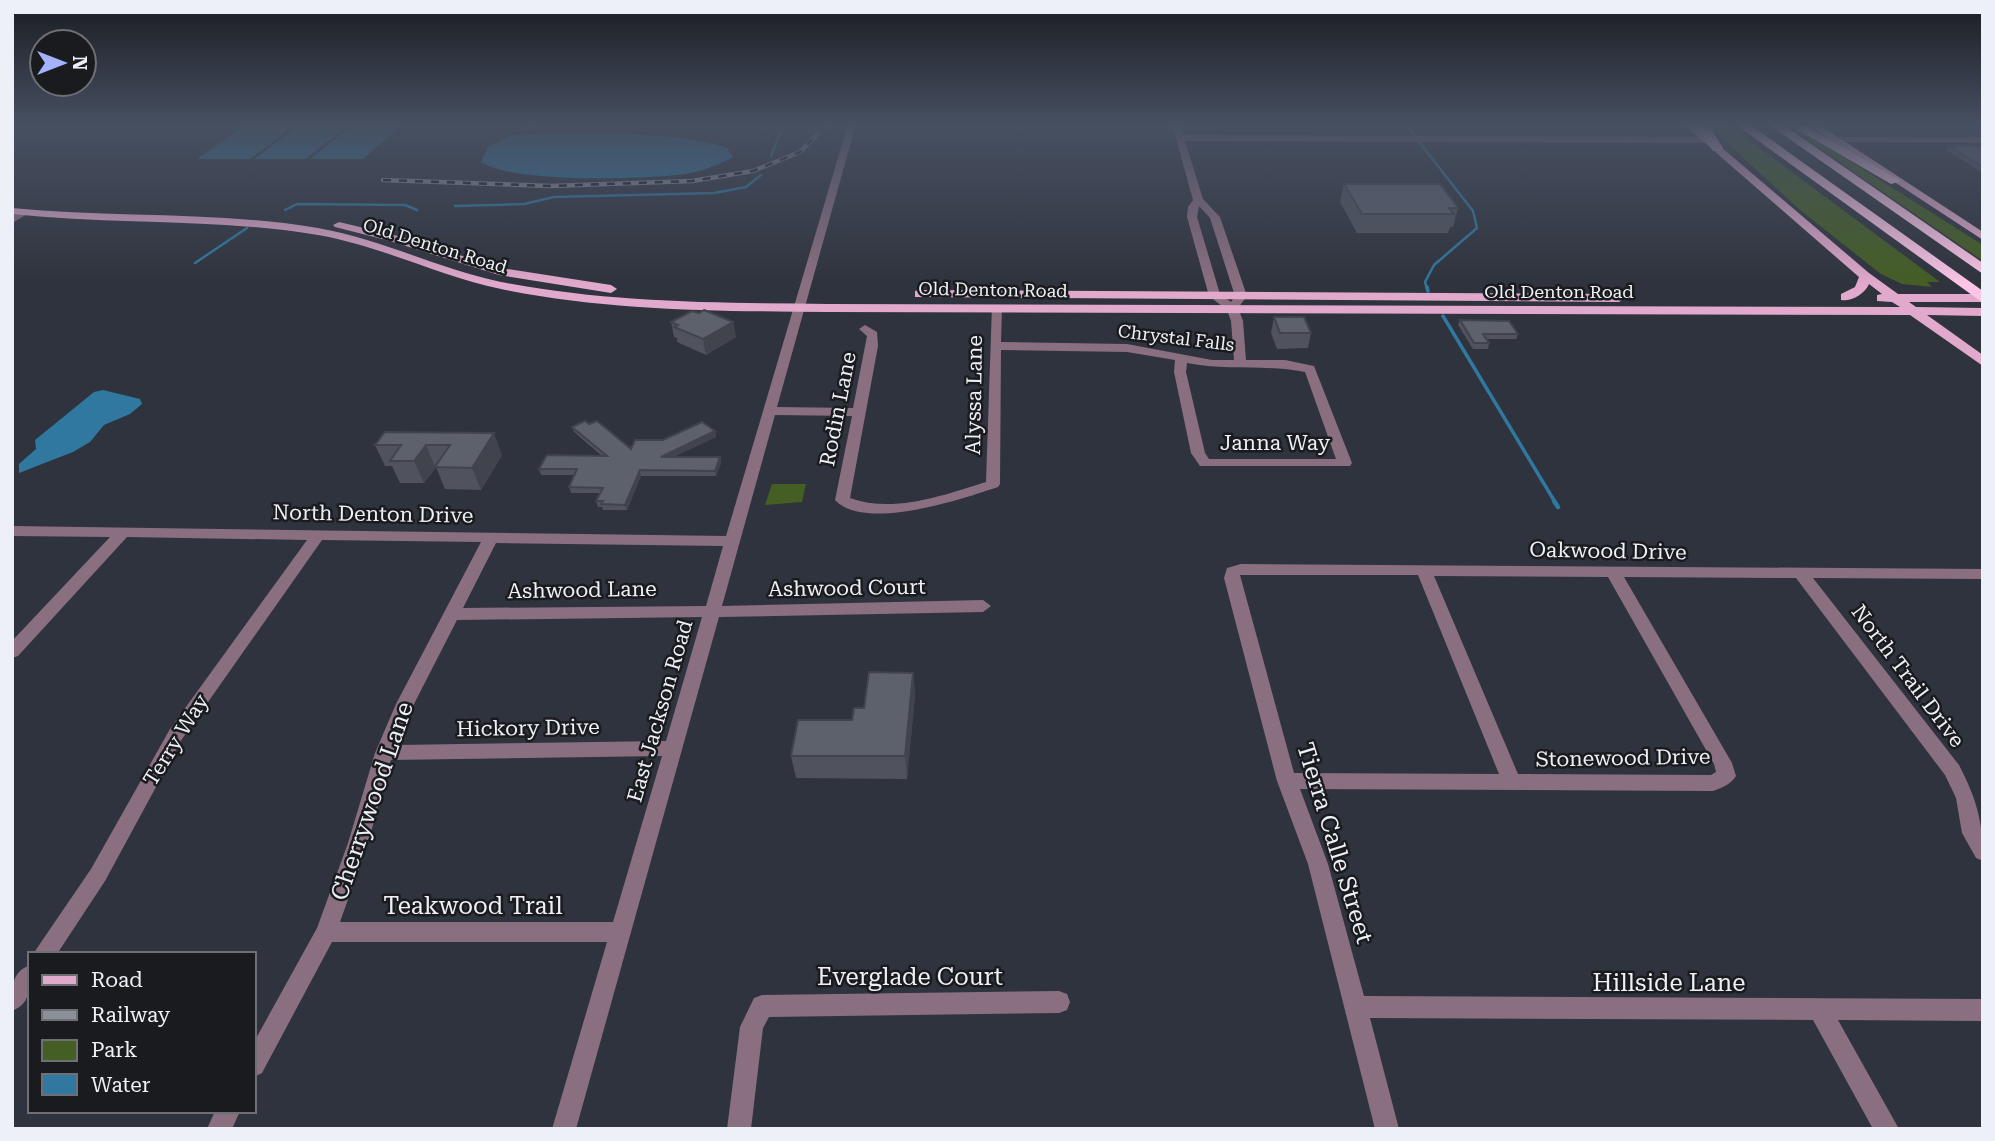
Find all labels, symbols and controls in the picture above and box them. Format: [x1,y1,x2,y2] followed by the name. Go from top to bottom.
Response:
[28,28,98,98] north arrow
[68,56,91,71] text: N
[361,214,510,278] street label: Old Denton Road
[918,278,1068,301] street label: Old Denton Road
[1484,281,1634,302] street label: Old Denton Road
[1117,320,1235,355] street label: Chrystal Falls
[961,335,987,455] street label: Alyssa Lane
[815,350,861,468] street label: Rodin Lane
[1220,431,1331,455] street label: Janna Way
[272,500,474,528] street label: North Denton Drive
[1529,538,1687,564] street label: Oakwood Drive
[768,575,926,601] street label: Ashwood Court
[507,577,657,603] street label: Ashwood Lane
[1847,600,1969,752] street label: North Trail Drive
[622,617,698,805] street label: East Jackson Road
[138,689,214,790] street label: Terry Way
[325,698,419,904] street label: Cherrywood Lane
[456,715,600,741] street label: Hickory Drive
[1291,739,1379,947] street label: Tierra Calle Street
[1535,744,1711,772] street label: Stonewood Drive
[383,892,563,920] street label: Teakwood Trail
[28,952,256,1113] legend
[817,963,1003,991] street label: Everglade Court
[91,968,143,992] text: Road
[1593,969,1745,997] street label: Hillside Lane
[91,1003,171,1027] text: Railway
[91,1038,137,1062] text: Park
[91,1073,151,1097] text: Water

